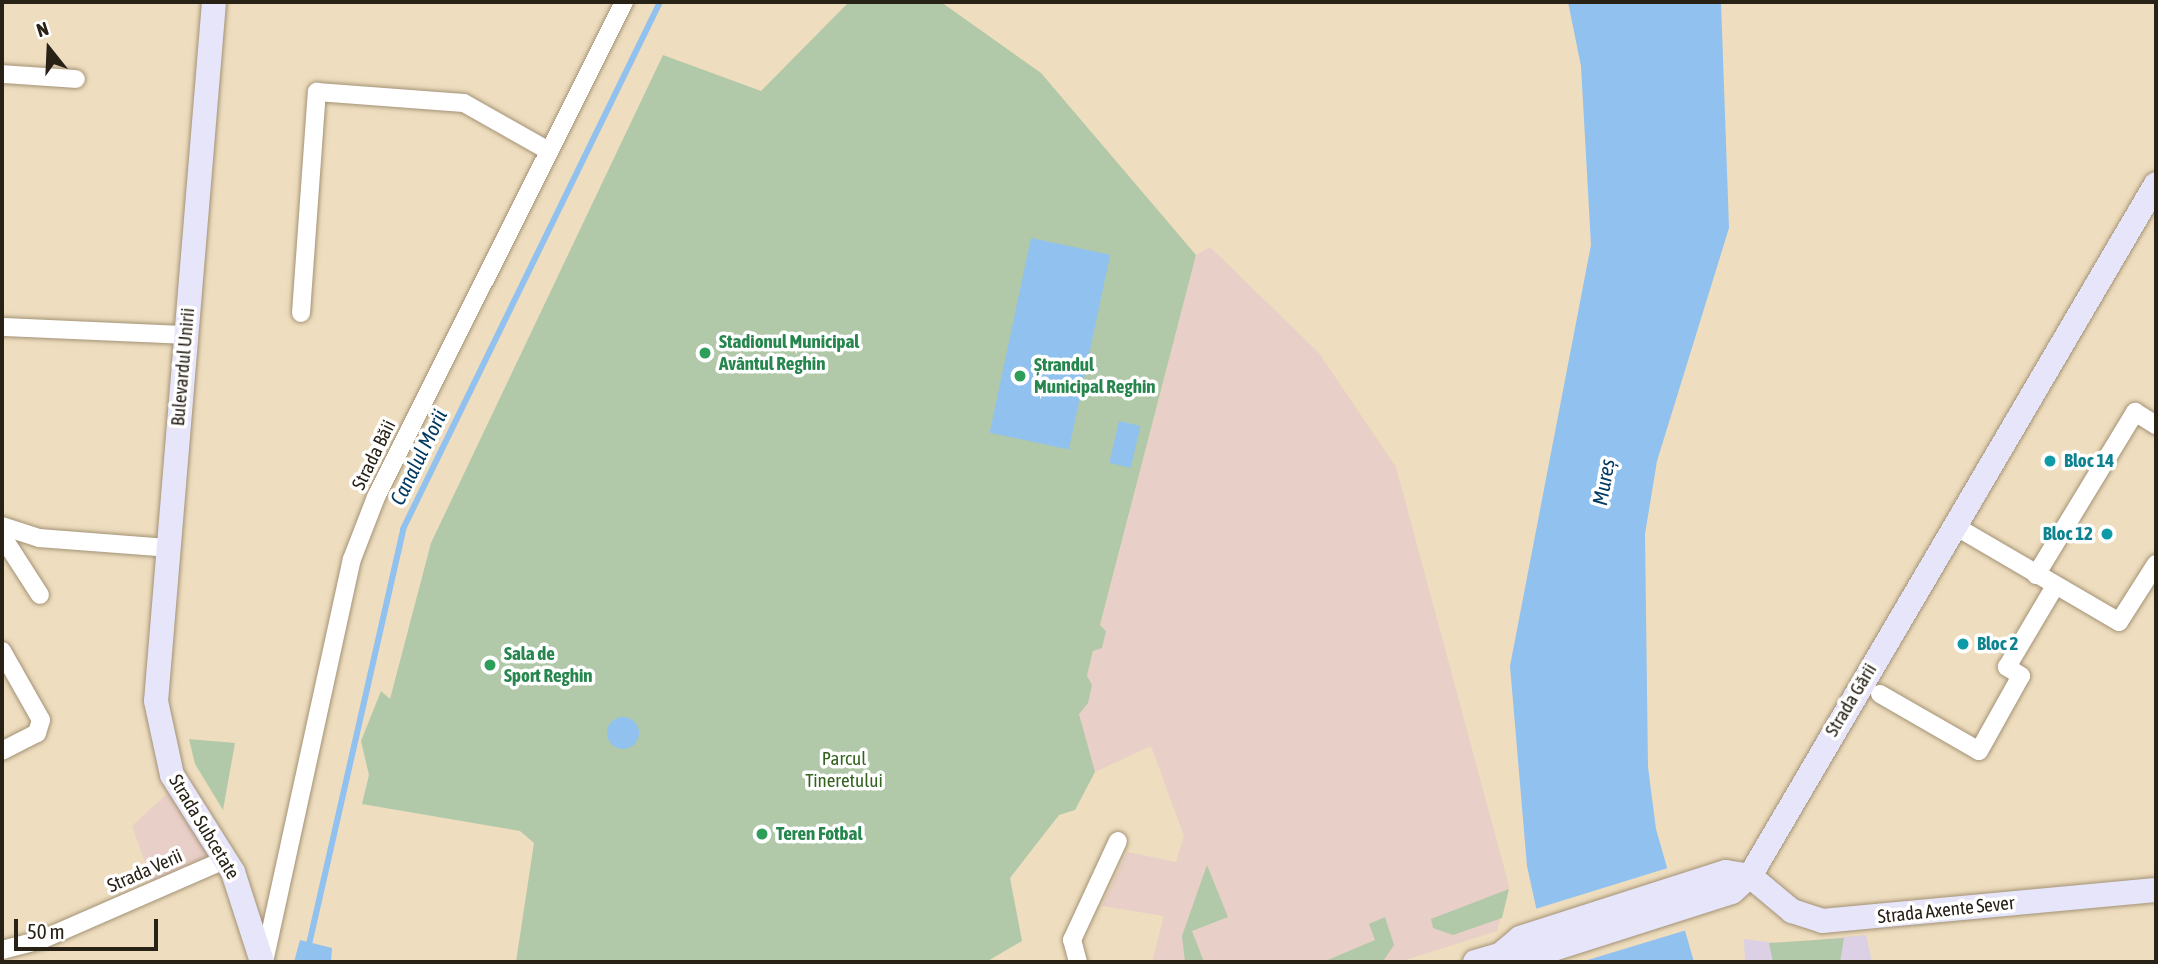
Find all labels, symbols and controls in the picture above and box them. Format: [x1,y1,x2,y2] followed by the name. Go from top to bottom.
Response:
[14,14,84,84] north arrow
[34,17,51,41] text: N
[166,307,200,427] street label: Bulevardul Unirii
[719,331,859,375] place label: Stadionul Municipal Avântul Reghin
[697,345,713,361] marker: Stadionul Municipal Avântul Reghin
[1034,354,1155,398] place label: Ștrandul Municipal Reghin
[1012,368,1028,384] marker: Ștrandul Municipal Reghin
[384,405,452,509] water label: Canalul Morii
[347,417,401,493] street label: Strada Băii
[2064,450,2114,472] place label: Bloc 14
[2042,453,2058,469] marker: Bloc 14
[1587,457,1619,507] water label: Mureș
[2043,523,2093,545] place label: Bloc 12
[2099,526,2115,542] marker: Bloc 12
[1977,633,2018,655] place label: Bloc 2
[1955,636,1971,652] marker: Bloc 2
[504,643,593,687] place label: Sala de Sport Reghin
[482,657,498,673] marker: Sala de Sport Reghin
[1820,659,1882,741] street label: Strada Gării
[805,748,883,792] park label: Parcul Tineretului
[164,771,244,883] street label: Strada Subcetate
[776,823,862,845] place label: Teren Fotbal
[754,826,770,842] marker: Teren Fotbal
[104,844,186,898] street label: Strada Verii
[1876,891,2016,929] street label: Strada Axente Sever
[18,904,161,948] scale bar
[27,919,65,943] text: 50 m

